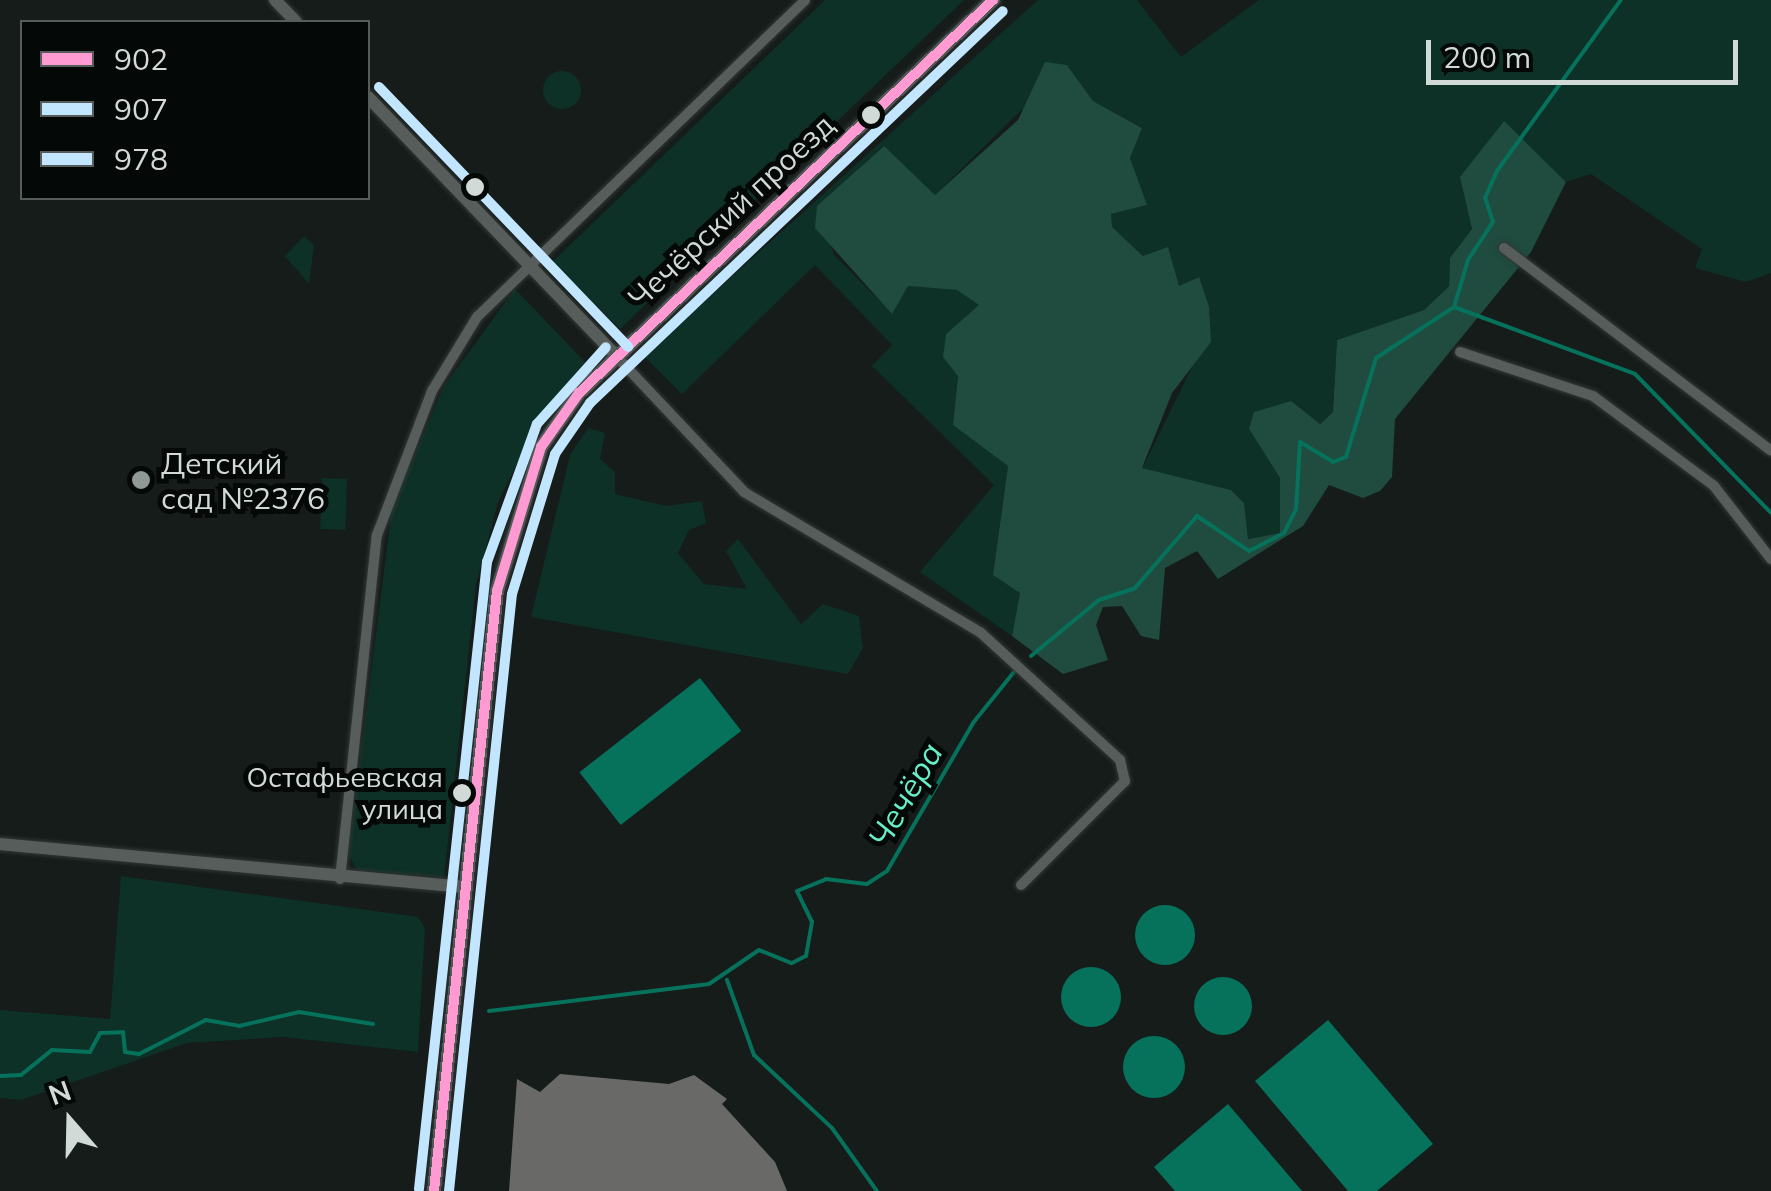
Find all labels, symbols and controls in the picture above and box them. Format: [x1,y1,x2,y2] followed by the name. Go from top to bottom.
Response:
[20,20,370,200] legend
[1431,20,1744,82] scale bar
[1443,38,1531,76] text: 200 m
[114,40,168,78] text: 902
[114,90,168,128] text: 907
[861,105,881,125] unlabelled marker
[621,106,841,316] street label: Чечёрский проезд
[114,140,168,178] text: 978
[465,177,485,197] unlabelled marker
[161,445,325,516] place label: Детский сад №2376
[130,469,152,491] marker: Детский сад №2376
[860,736,950,854] water label: Чечёра
[246,760,443,826] place label: Остафьевская улица
[452,783,472,803] marker: Остафьевская улица
[20,1071,120,1171] north arrow
[44,1072,75,1112] text: N

